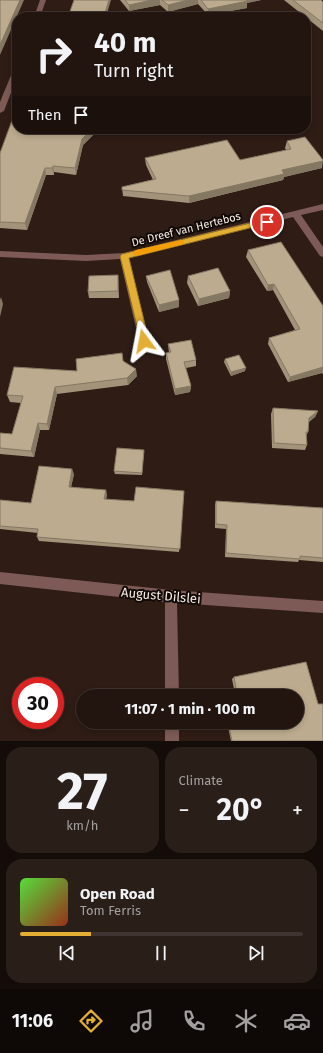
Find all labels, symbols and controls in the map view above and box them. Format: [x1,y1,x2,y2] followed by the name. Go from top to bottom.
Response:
[94,26,157,59] text: 40 m
[28,28,80,80] icon: right
[94,60,174,82] text: Turn right
[70,104,92,126] icon: arrive
[28,106,62,124] text: Then
[250,205,284,239] pin
[130,210,242,249] street label: De Dreef van Hertebos
[256,211,278,233] icon: arrive
[123,320,165,362] position arrow
[121,585,201,606] street label: August Dilslei
[12,677,64,729] speed limit sign: 30
[125,700,255,718] text: 11:07 · 1 min · 100 m
[57,760,108,823] text: 27
[179,773,223,788] text: Climate
[216,792,265,828] text: 20°
[179,797,190,824] text: −
[292,797,303,824] text: +
[66,818,98,833] text: km/h
[80,885,155,903] text: Open Road
[80,903,141,918] text: Tom Ferris
[56,942,78,964] icon: previous
[150,942,172,964] icon: pause
[245,942,267,964] icon: next
[77,1007,105,1035] icon: directions
[128,1007,156,1035] icon: music
[180,1007,208,1035] icon: phone
[232,1007,260,1035] icon: climate
[283,1007,311,1035] icon: car
[12,1010,53,1032] text: 11:06

